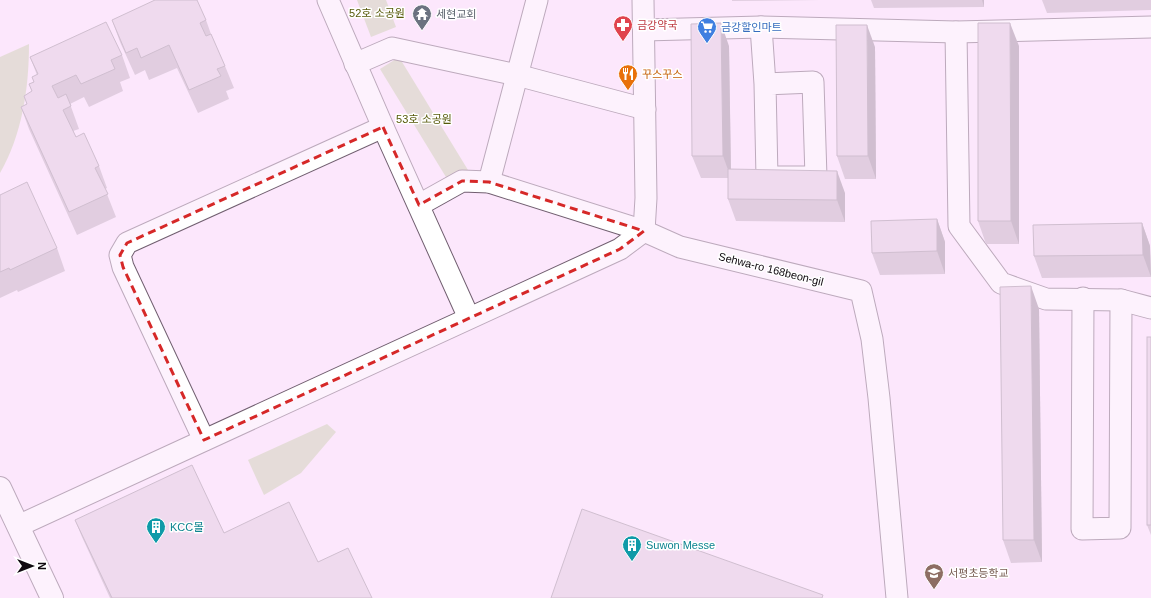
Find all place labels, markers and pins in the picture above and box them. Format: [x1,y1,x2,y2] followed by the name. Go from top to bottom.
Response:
[411,3,433,31] temple icon: 세현교회
[436,8,476,20] place label: 세현교회
[612,14,634,42] pharmacy icon: 금강약국
[696,16,718,44] supermarket icon: 금강할인마트
[637,19,677,31] place label: 금강약국
[721,21,782,33] place label: 금강할인마트
[617,63,639,91] restaurant icon: 꾸스꾸스
[642,68,682,80] place label: 꾸스꾸스
[145,516,167,544] building icon: KCC몰
[170,521,203,533] place label: KCC몰
[621,534,643,562] building icon: Suwon Messe
[646,539,715,551] place label: Suwon Messe
[923,562,945,590] school or university icon: 서평초등학교
[948,567,1009,579] place label: 서평초등학교

